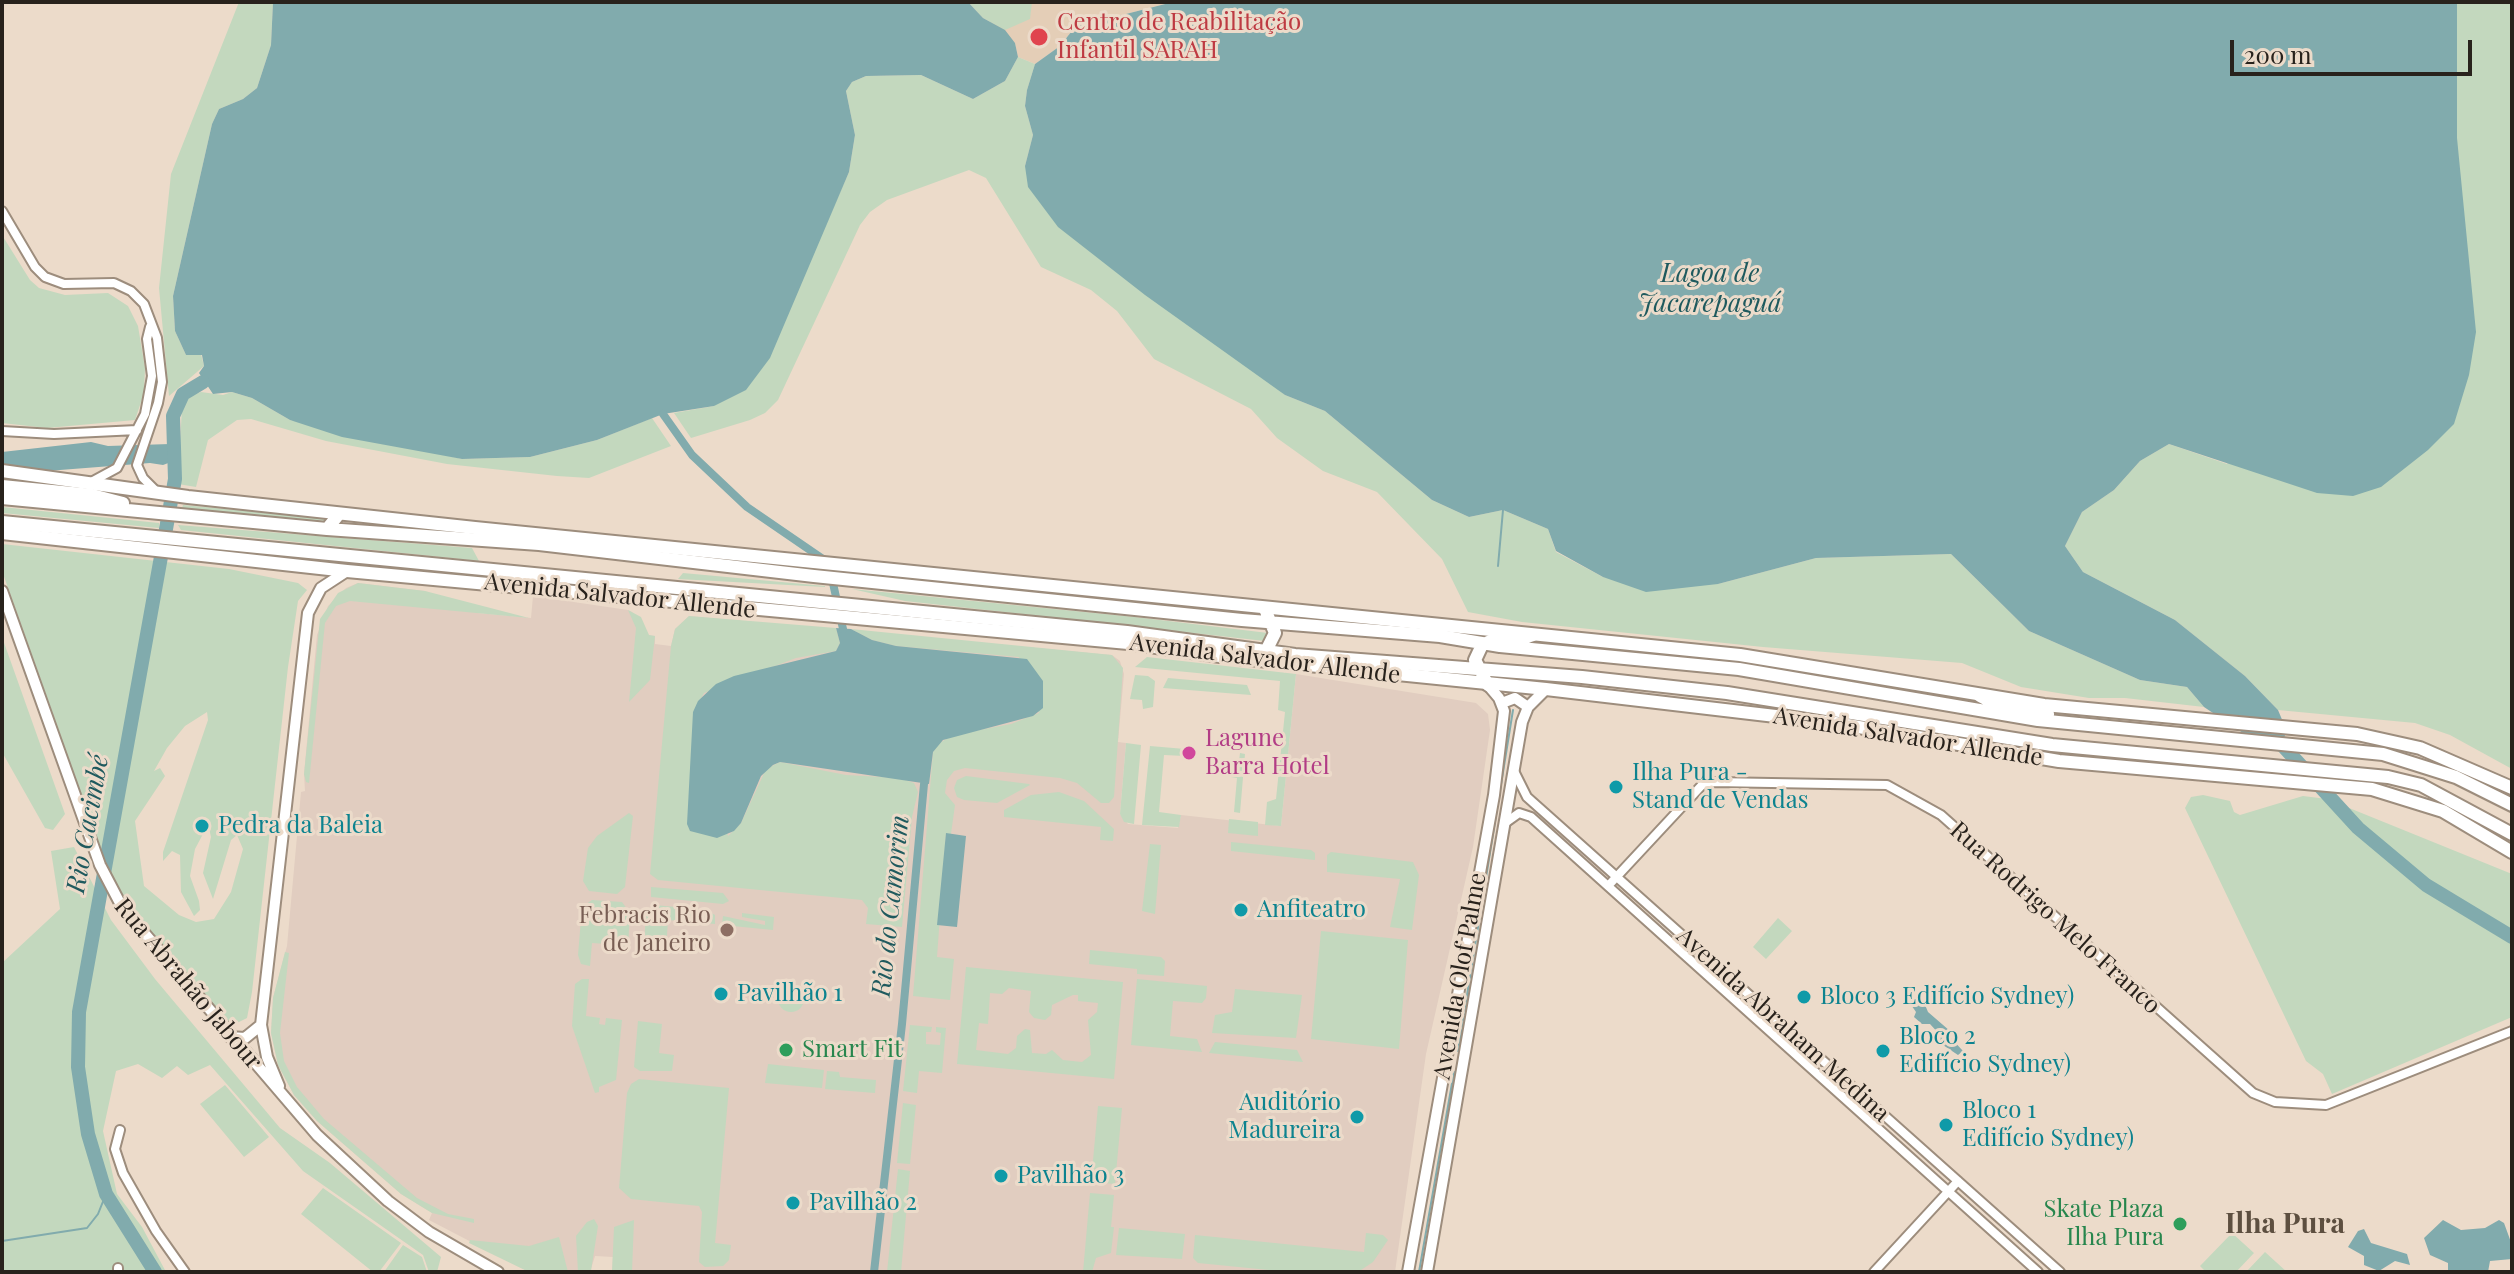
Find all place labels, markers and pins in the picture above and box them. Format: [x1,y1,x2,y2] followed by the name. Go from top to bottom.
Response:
[1057,9,1301,65] place label: Centro de Reabilitação Infantil SARAH
[1028,26,1050,48] marker: Centro de Reabilitação Infantil SARAH
[1205,725,1330,781] place label: Lagune Barra Hotel
[1180,744,1198,762] marker: Lagune Barra Hotel
[1632,759,1808,815] place label: Ilha Pura - Stand de Vendas
[1607,778,1625,796] marker: Ilha Pura - Stand de Vendas
[218,812,383,840] place label: Pedra da Baleia
[193,817,211,835] marker: Pedra da Baleia
[1257,896,1366,924] place label: Anfiteatro
[1232,901,1250,919] marker: Anfiteatro
[578,902,711,958] place label: Febracis Rio de Janeiro
[718,921,736,939] marker: Febracis Rio de Janeiro
[737,980,842,1008] place label: Pavilhão 1
[1820,983,2074,1011] place label: Bloco 3 Edifício Sydney)
[712,985,730,1003] marker: Pavilhão 1
[1795,988,1813,1006] marker: Bloco 3 Edifício Sydney)
[1899,1023,2071,1079] place label: Bloco 2 Edifício Sydney)
[802,1036,903,1064] place label: Smart Fit
[777,1041,795,1059] marker: Smart Fit
[1874,1042,1892,1060] marker: Bloco 2 Edifício Sydney)
[1228,1089,1341,1145] place label: Auditório Madureira
[1962,1097,2134,1153] place label: Bloco 1 Edifício Sydney)
[1348,1108,1366,1126] marker: Auditório Madureira
[1937,1116,1955,1134] marker: Bloco 1 Edifício Sydney)
[1017,1162,1124,1190] place label: Pavilhão 3
[992,1167,1010,1185] marker: Pavilhão 3
[809,1189,917,1217] place label: Pavilhão 2
[784,1194,802,1212] marker: Pavilhão 2
[2043,1196,2164,1252] place label: Skate Plaza Ilha Pura
[2171,1215,2189,1233] marker: Skate Plaza Ilha Pura

